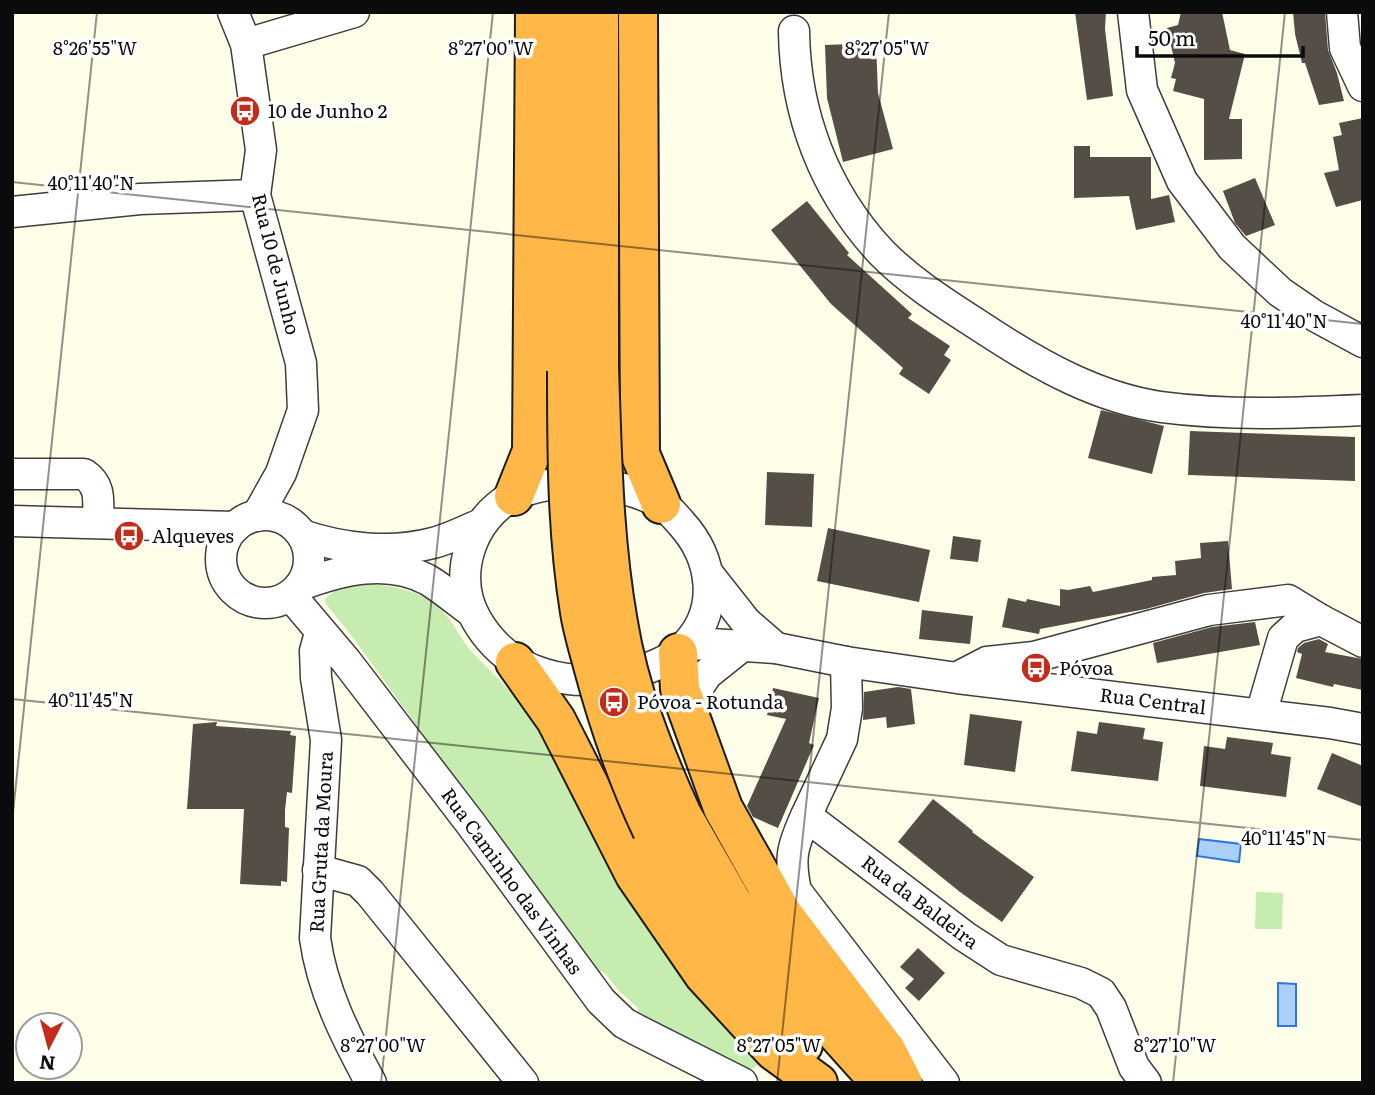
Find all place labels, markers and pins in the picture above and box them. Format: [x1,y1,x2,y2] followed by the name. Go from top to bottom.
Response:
[228,94,262,128] bus stop icon: 10 de Junho 2
[268,96,387,124] place label: 10 de Junho 2
[112,519,146,553] bus stop icon: Alqueves
[152,521,234,549] place label: Alqueves
[1019,651,1053,685] bus stop icon: Póvoa
[1059,653,1114,681] place label: Póvoa
[597,685,631,719] bus stop icon: Póvoa - Rotunda
[637,687,784,715] place label: Póvoa - Rotunda

